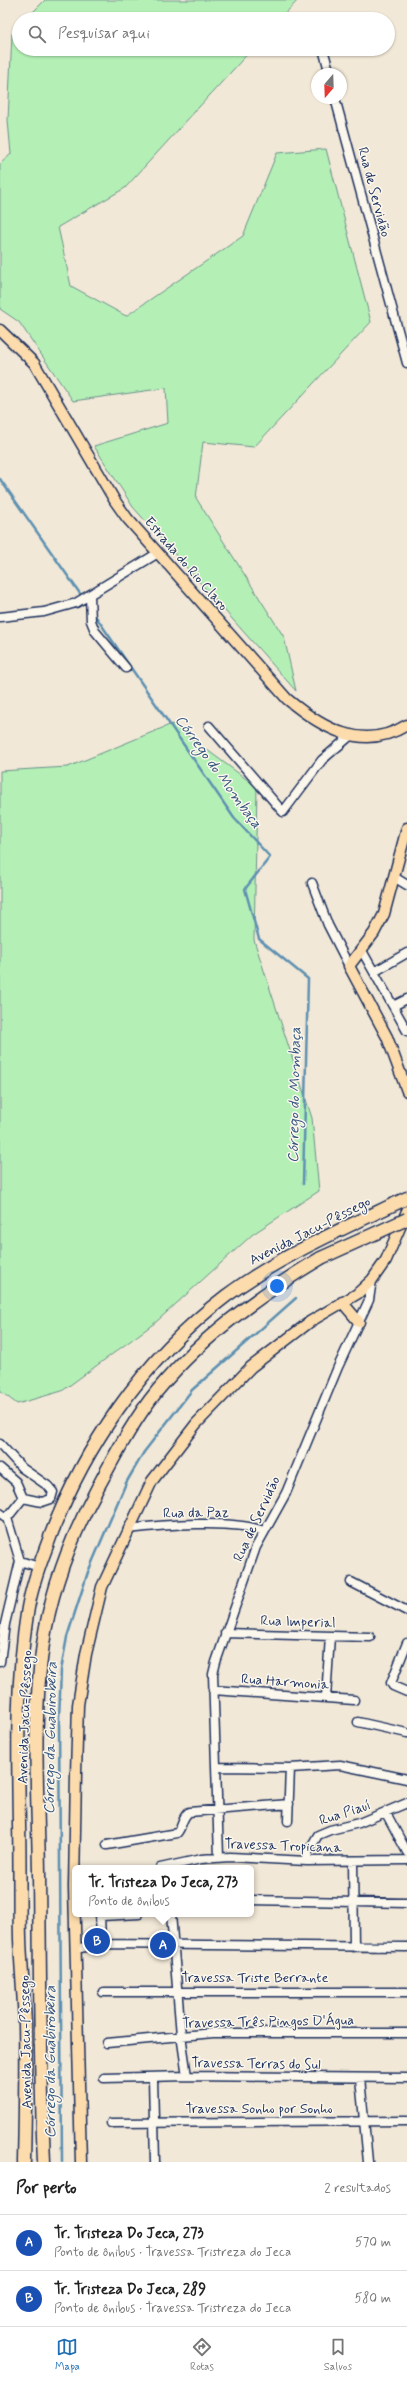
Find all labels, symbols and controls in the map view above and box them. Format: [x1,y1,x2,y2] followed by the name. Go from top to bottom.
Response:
[12,12,395,56] search box
[26,23,48,45] icon: search
[58,24,150,44] text: Pesquisar aqui
[311,68,347,104] north arrow
[353,145,395,239] street label: Rua de Servidão
[140,513,232,615] street label: Estrada do Rio Claro
[169,711,266,834] water label: Córrego do Mombaça
[284,1027,307,1163] water label: Córrego do Mombaça
[246,1192,374,1270] street label: Avenida Jacu-Pêssego
[267,1276,287,1296] your location
[229,1473,285,1565] street label: Rua de Servidão
[163,1503,229,1523] street label: Rua da Paz
[260,1612,336,1632] street label: Rua Imperial
[14,1650,37,1784] street label: Avenida Jacu-Pêssego
[40,1661,63,1814] water label: Córrego da Guabirobeira
[240,1670,330,1694] street label: Rua Harmonia
[317,1796,373,1830] street label: Rua Piauí
[224,1835,343,1857] street label: Travessa Tropicana
[72,1865,254,1917] popup
[88,1873,238,1893] text: Tr. Tristeza Do Jeca, 273
[88,1893,170,1910] text: Ponto de ônibus
[84,1926,110,1956] pin: B
[150,1930,176,1960] pin: A
[181,1969,329,1987] street label: Travessa Triste Berrante
[16,1975,37,2109] street label: Avenida Jacu-Pêssego
[41,1985,62,2138] water label: Córrego da Guabirobeira
[182,2011,354,2032] street label: Travessa Três Pingos D'Água
[191,2054,321,2074] street label: Travessa Terras do Sul
[185,2100,333,2118] street label: Travessa Sonho por Sonho
[16,2177,77,2199] text: Por perto
[324,2180,391,2197] text: 2 resultados
[54,2224,204,2244] text: Tr. Tristeza Do Jeca, 273
[25,2234,33,2251] text: A
[355,2234,391,2251] text: 570 m
[54,2244,291,2261] text: Ponto de ônibus · Travessa Tristreza do Jeca
[54,2280,206,2300] text: Tr. Tristeza Do Jeca, 289
[25,2290,33,2307] text: B
[354,2290,391,2307] text: 580 m
[54,2300,291,2317] text: Ponto de ônibus · Travessa Tristreza do Jeca
[55,2336,80,2374] tab: Mapa
[190,2336,214,2374] tab: Rotas
[324,2336,352,2374] tab: Salvos

